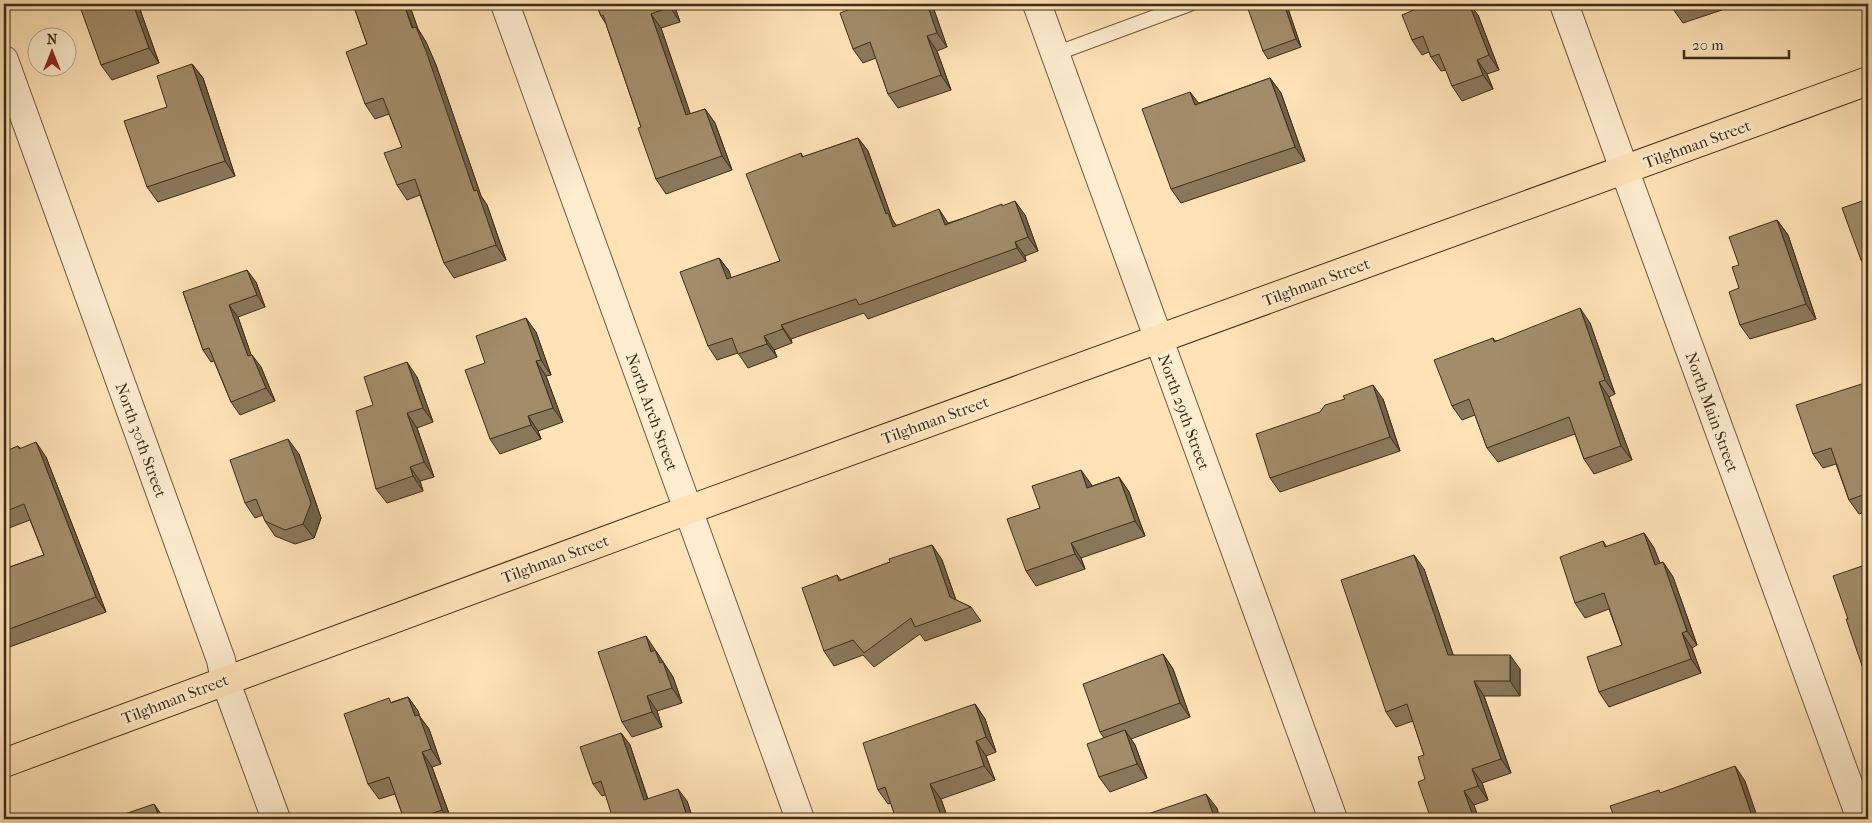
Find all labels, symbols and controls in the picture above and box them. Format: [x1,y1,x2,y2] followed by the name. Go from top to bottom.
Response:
[28,28,78,78] north arrow
[1684,28,1790,60] scale bar
[47,31,58,48] text: N
[1692,36,1724,54] text: 20 m
[1641,116,1753,172] street label: Tilghman Street
[1260,254,1372,310] street label: Tilghman Street
[1681,349,1743,475] street label: North Main Street
[622,351,682,474] street label: North Arch Street
[1154,352,1214,473] street label: North 29th Street
[111,380,171,500] street label: North 30th Street
[879,392,991,448] street label: Tilghman Street
[499,531,611,587] street label: Tilghman Street
[119,670,231,728] street label: Tilghman Street

